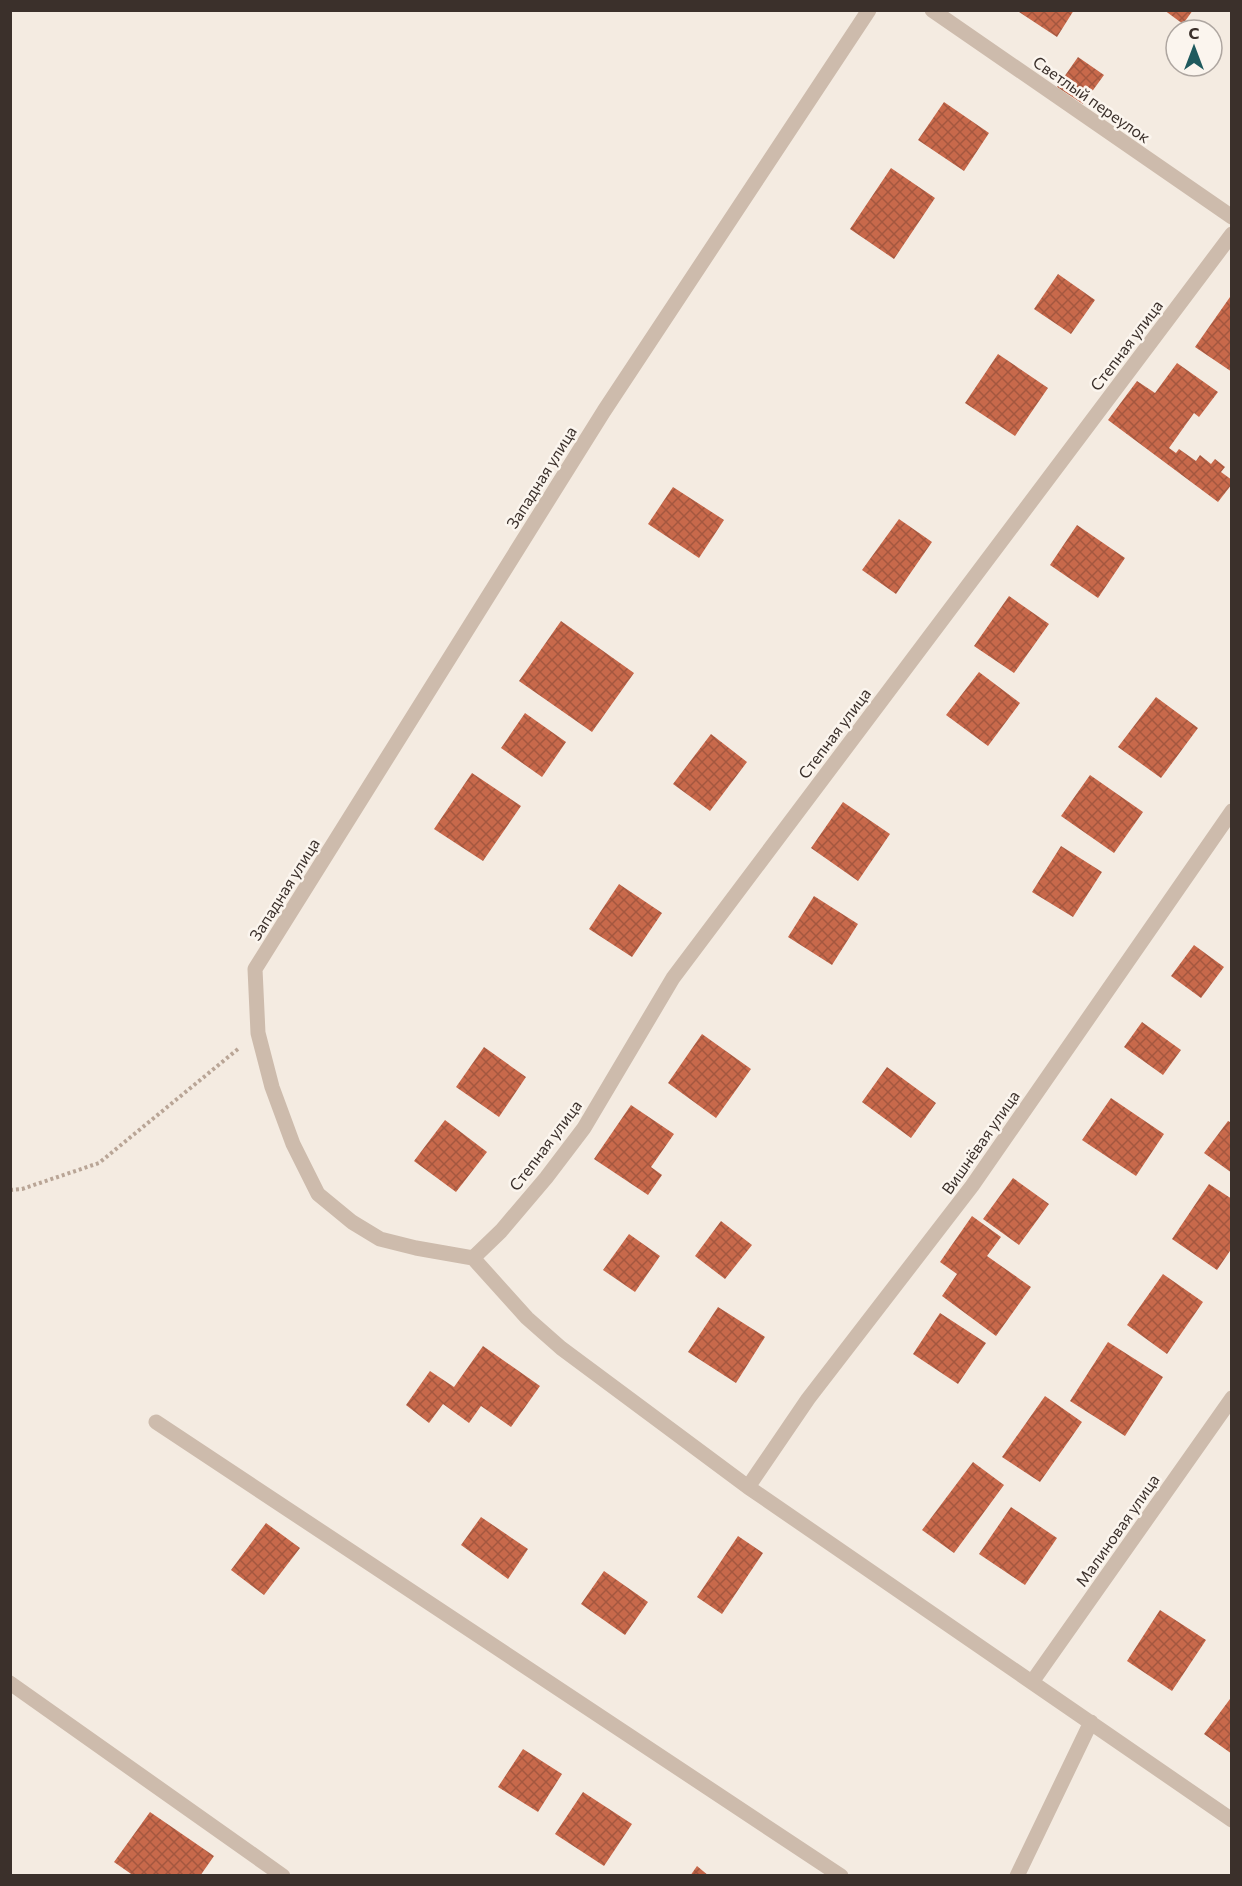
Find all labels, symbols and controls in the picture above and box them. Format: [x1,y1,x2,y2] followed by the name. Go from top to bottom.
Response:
[1164,18,1224,78] north arrow
[1189,23,1200,42] text: С
[1030,52,1154,147] street label: Светлый переулок
[1086,296,1166,394] street label: Степная улица
[502,422,580,532] street label: Западная улица
[794,684,874,782] street label: Степная улица
[245,834,323,944] street label: Западная улица
[937,1086,1023,1198] street label: Вишнёвая улица
[505,1096,585,1194] street label: Степная улица
[1071,1470,1163,1590] street label: Малиновая улица

